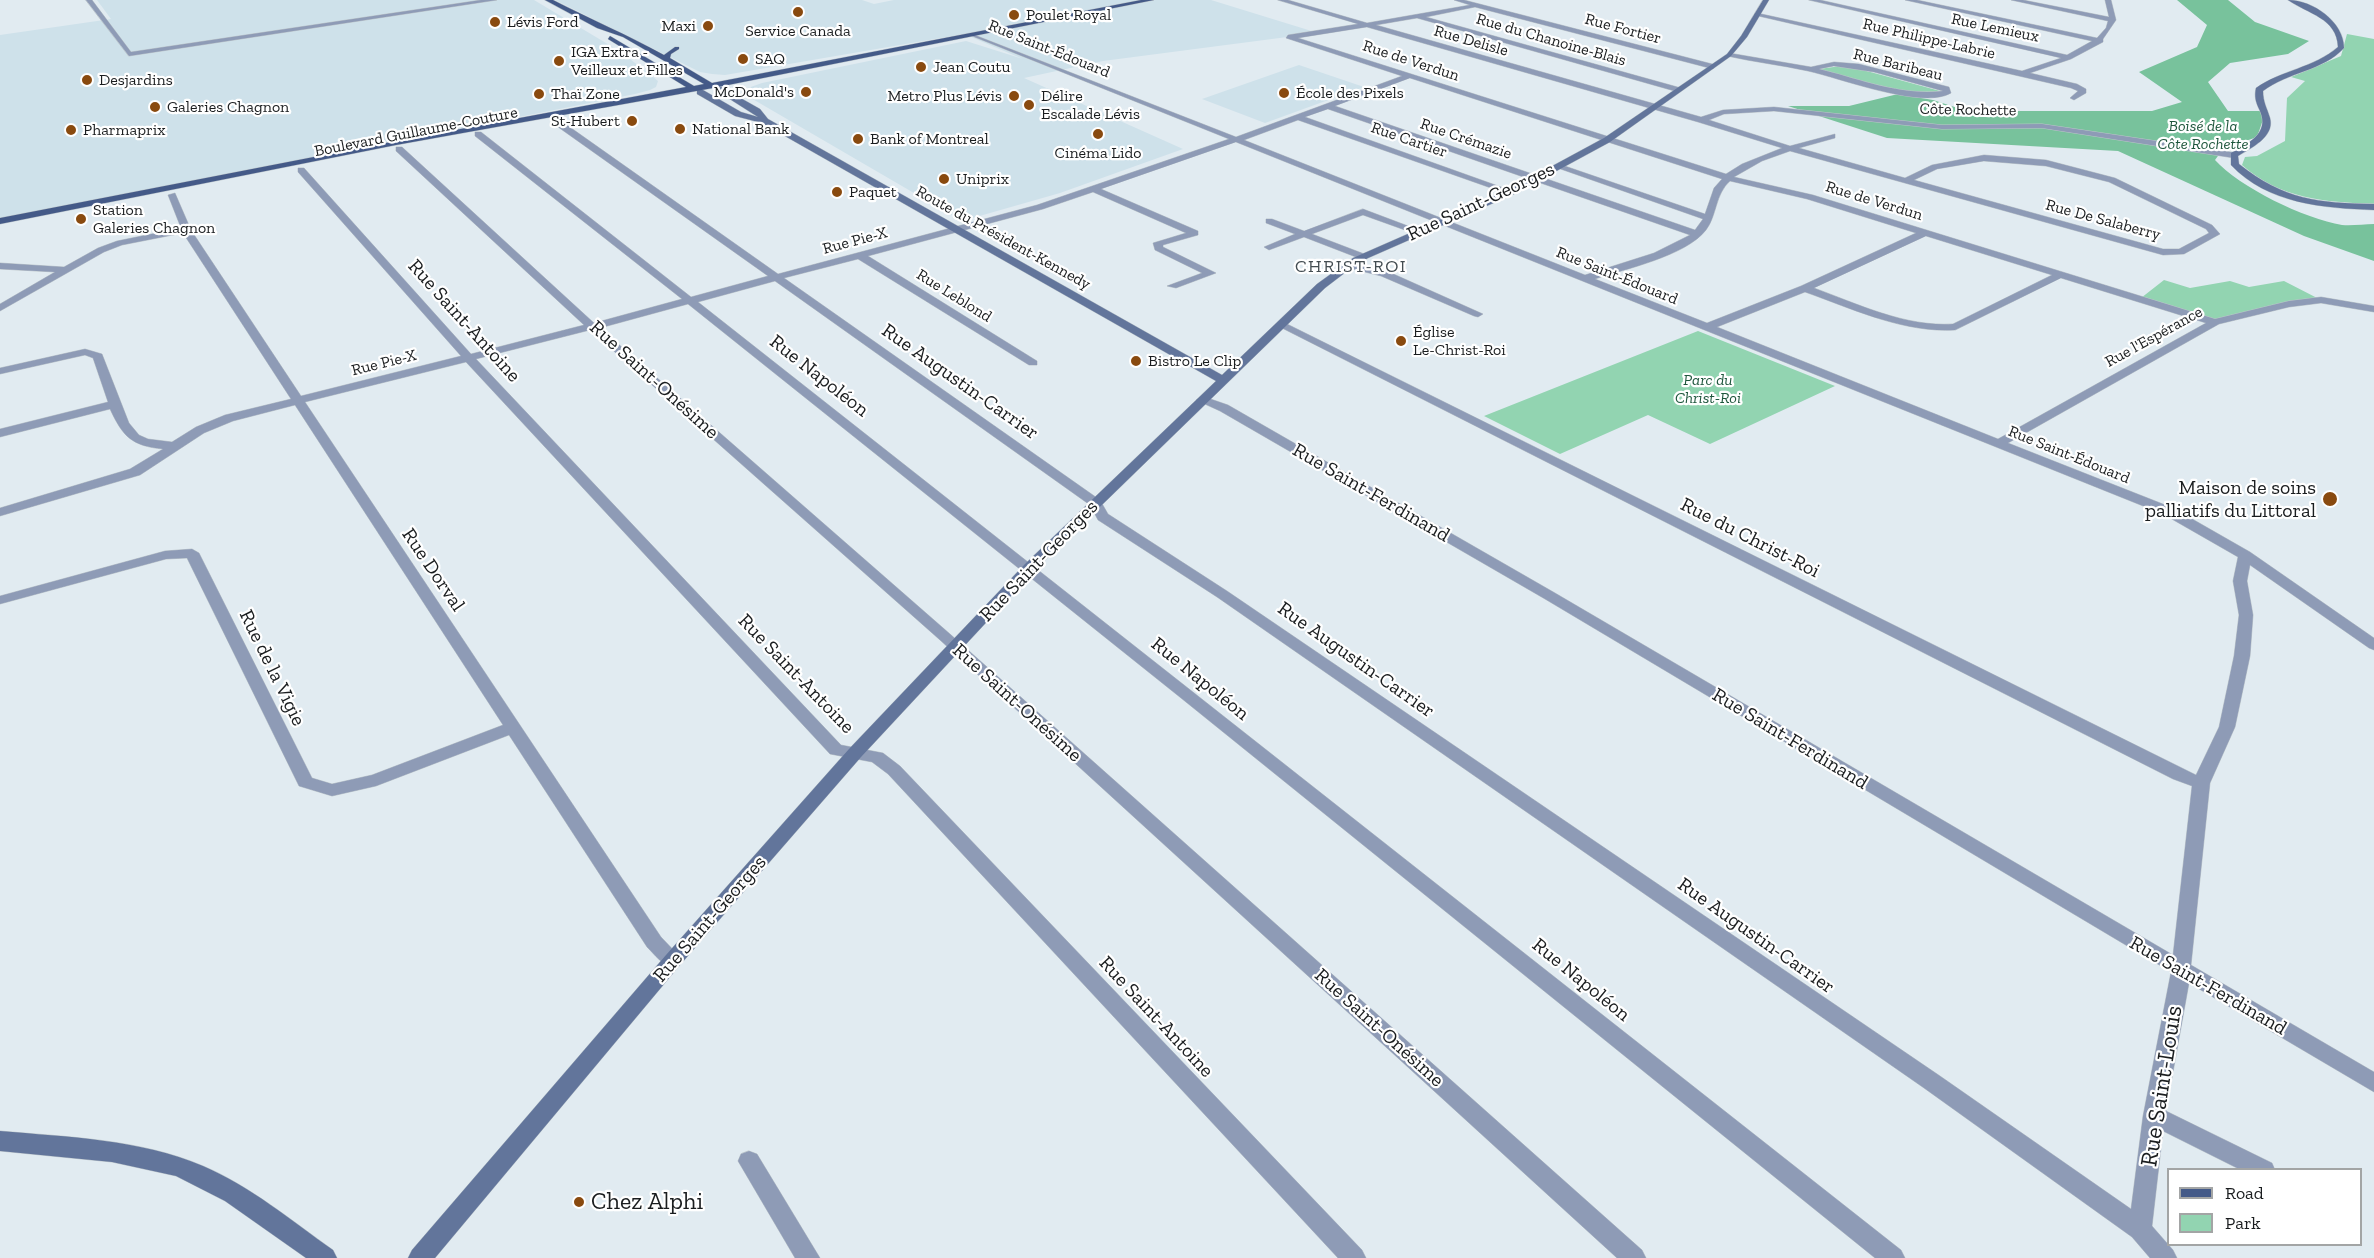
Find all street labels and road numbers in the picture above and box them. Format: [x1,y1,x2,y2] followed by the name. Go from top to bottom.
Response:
[1474,9,1628,71] street label: Rue du Chanoine-Blais
[1949,9,2041,47] street label: Rue Lemieux
[1583,10,1663,48] street label: Rue Fortier
[1861,14,1997,64] street label: Rue Philippe-Labrie
[985,16,1113,82] street label: Rue Saint-Édouard
[1432,21,1510,61] street label: Rue Delisle
[1360,36,1462,86] street label: Rue de Verdun
[1851,45,1945,85] street label: Rue Baribeau
[1919,100,2017,120] street label: Côte Rochette
[313,103,519,161] street label: Boulevard Guillaume-Couture
[1418,114,1514,164] street label: Rue Crémazie
[1368,118,1450,162] street label: Rue Cartier
[1403,157,1559,247] street label: Rue Saint-Georges
[1823,177,1925,225] street label: Rue de Verdun
[912,182,1094,294] street label: Route du Président-Kennedy
[2043,195,2163,245] street label: Rue De Salaberry
[821,223,889,259] street label: Rue Pie-X
[1553,243,1681,309] street label: Rue Saint-Édouard
[402,255,526,387] street label: Rue Saint-Antoine
[913,265,995,327] street label: Rue Leblond
[2102,302,2206,372] street label: Rue l'Espérance
[584,316,724,444] street label: Rue Saint-Onésime
[877,319,1043,445] street label: Rue Augustin-Carrier
[765,330,873,422] street label: Rue Napoléon
[350,346,418,380] street label: Rue Pie-X
[2005,422,2133,488] street label: Rue Saint-Édouard
[1288,438,1454,548] street label: Rue Saint-Ferdinand
[1676,493,1824,583] street label: Rue du Christ-Roi
[975,495,1103,627] street label: Rue Saint-Georges
[396,524,470,616] street label: Rue Dorval
[1273,597,1439,723] street label: Rue Augustin-Carrier
[234,606,310,730] street label: Rue de la Vigie
[733,609,859,739] street label: Rue Saint-Antoine
[1146,632,1254,726] street label: Rue Napoléon
[947,639,1087,767] street label: Rue Saint-Onésime
[1708,683,1872,795] street label: Rue Saint-Ferdinand
[648,851,772,987] street label: Rue Saint-Georges
[1673,873,1839,999] street label: Rue Augustin-Carrier
[2125,931,2291,1041] street label: Rue Saint-Ferdinand
[1527,933,1635,1027] street label: Rue Napoléon
[1094,951,1218,1083] street label: Rue Saint-Antoine
[1309,964,1449,1092] street label: Rue Saint-Onésime
[2135,1003,2189,1169] street label: Rue Saint-Louis

